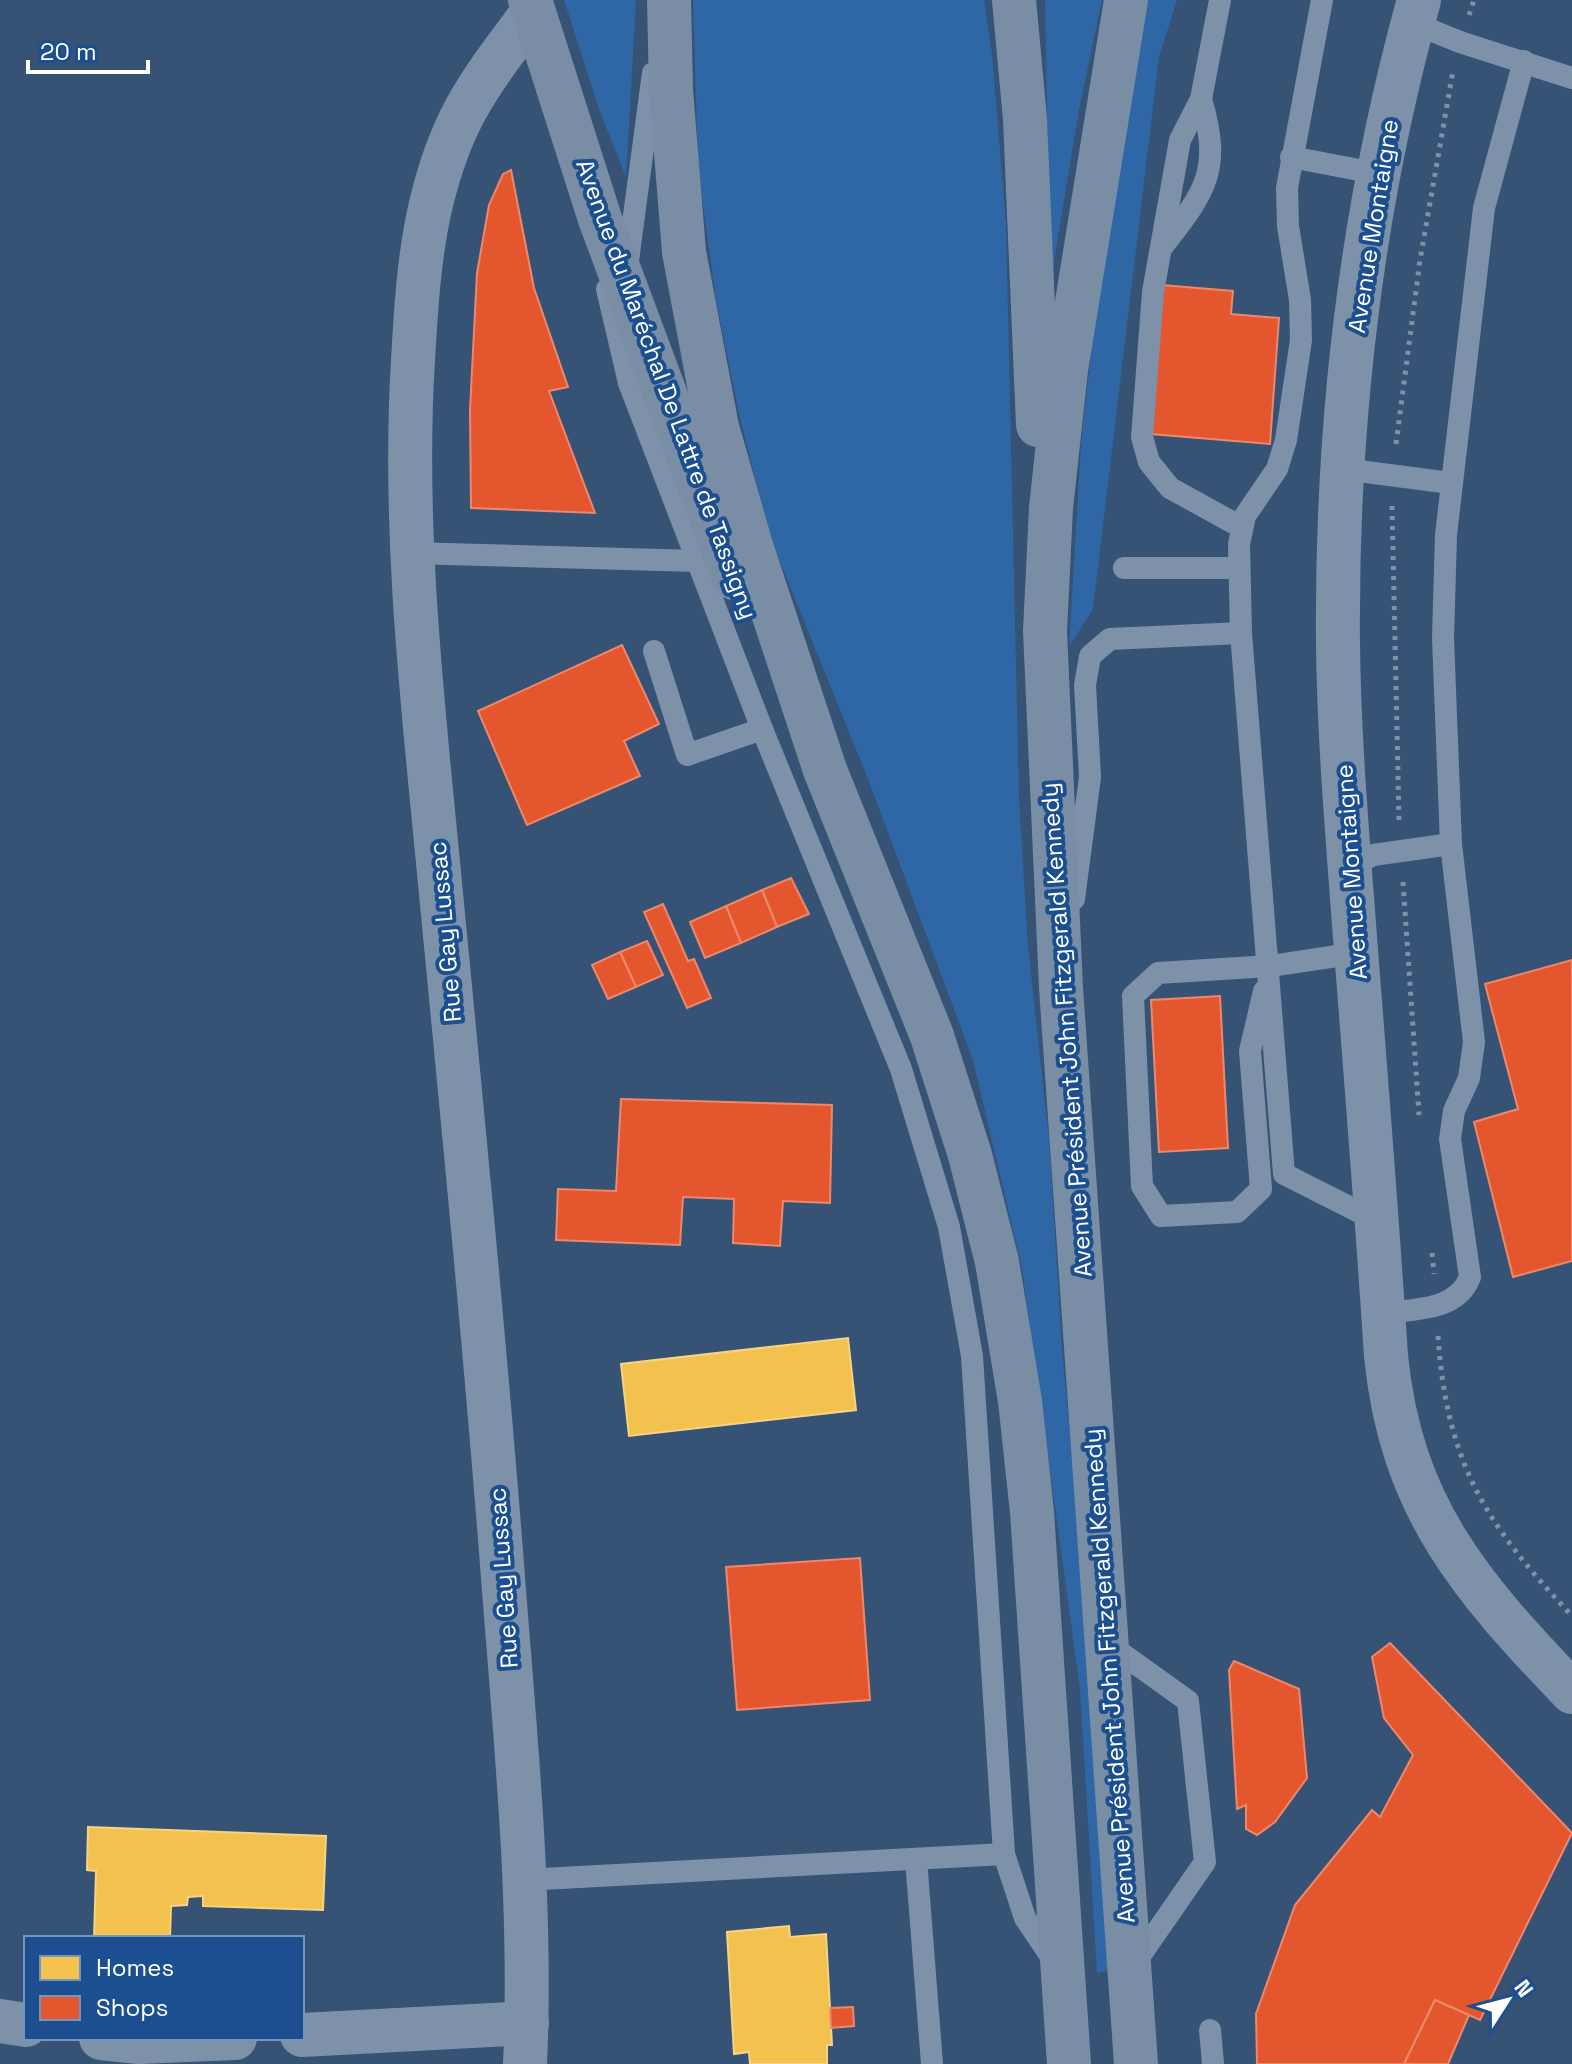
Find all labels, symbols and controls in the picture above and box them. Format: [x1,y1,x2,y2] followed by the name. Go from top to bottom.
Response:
[28,24,148,74] scale bar
[40,36,97,67] text: 20 m
[1341,117,1405,335] street label: Avenue Montaigne
[569,155,765,623] street label: Avenue du Maréchal De Lattre de Tassigny
[1328,763,1374,981] street label: Avenue Montaigne
[1033,782,1099,1278] street label: Avenue Président John Fitzgerald Kennedy
[422,840,468,1024] street label: Rue Gay Lussac
[1076,1428,1142,1924] street label: Avenue Président John Fitzgerald Kennedy
[481,1487,525,1669] street label: Rue Gay Lussac
[24,1936,304,2040] legend
[96,1952,174,1983] text: Homes
[1468,1960,1548,2040] north arrow
[1509,1974,1540,2002] text: N
[96,1992,168,2023] text: Shops

